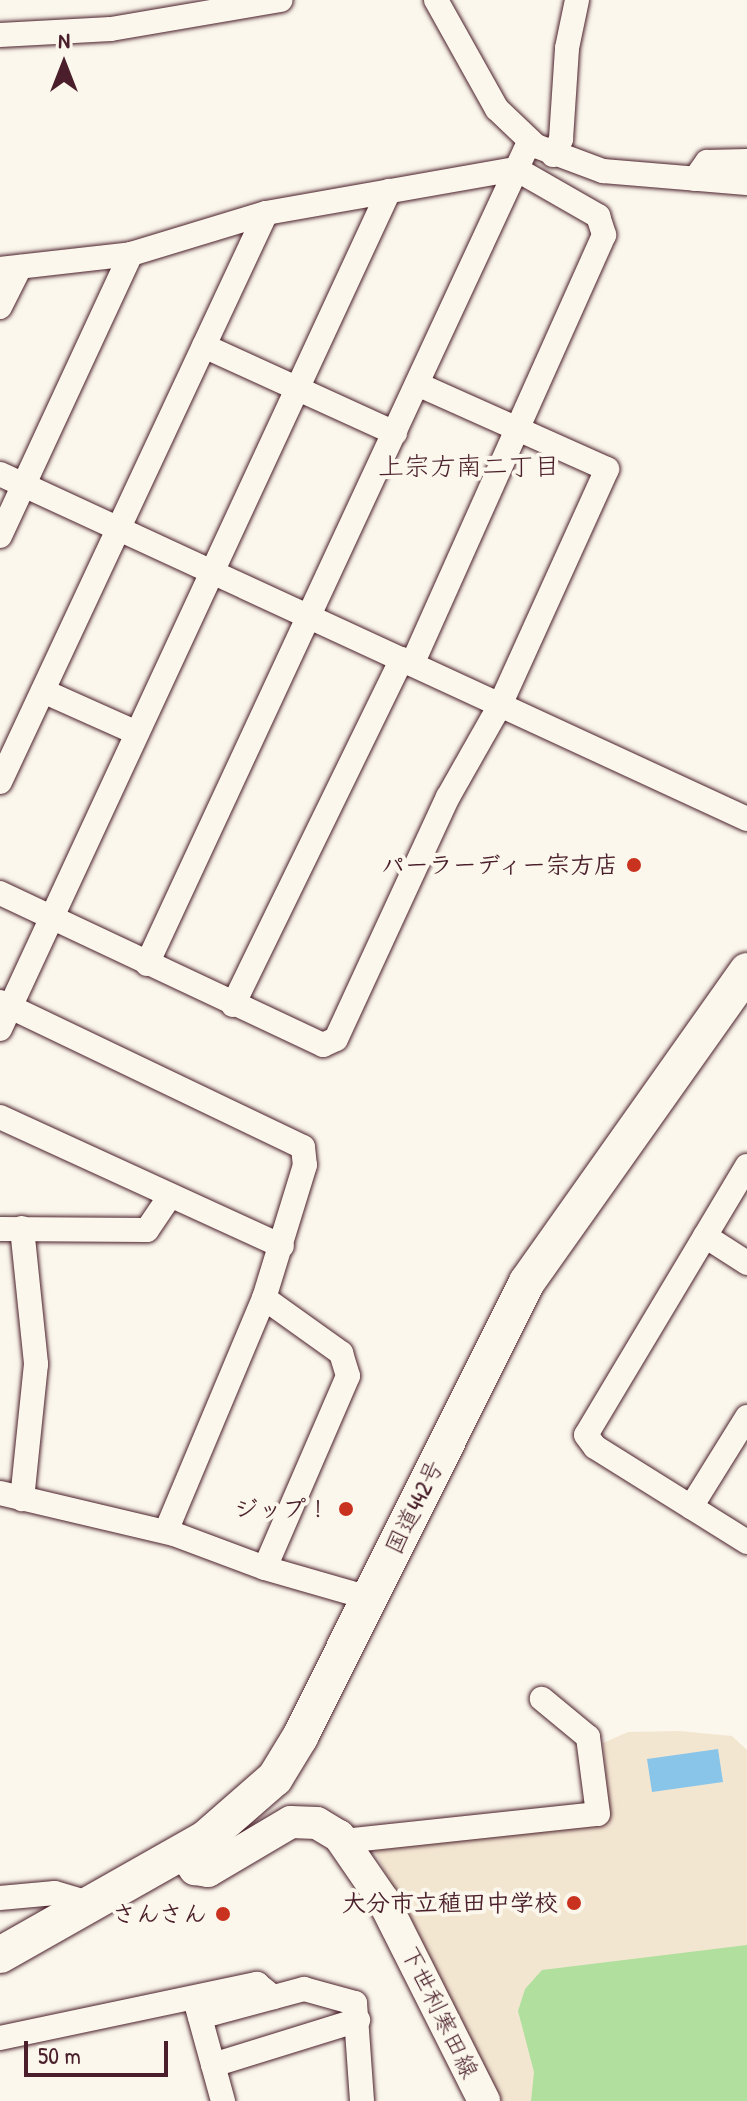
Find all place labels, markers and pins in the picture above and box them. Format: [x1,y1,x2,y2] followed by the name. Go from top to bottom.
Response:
[378,851,618,879] place label: パーラーディー宗方店
[625,856,643,874] marker: パーラーディー宗方店
[234,1495,330,1523] place label: ジップ！
[337,1500,355,1518] marker: ジップ！
[342,1889,558,1917] place label: 大分市立稙田中学校
[565,1894,583,1912] marker: 大分市立稙田中学校
[111,1900,207,1928] place label: さんさん
[214,1905,232,1923] marker: さんさん

